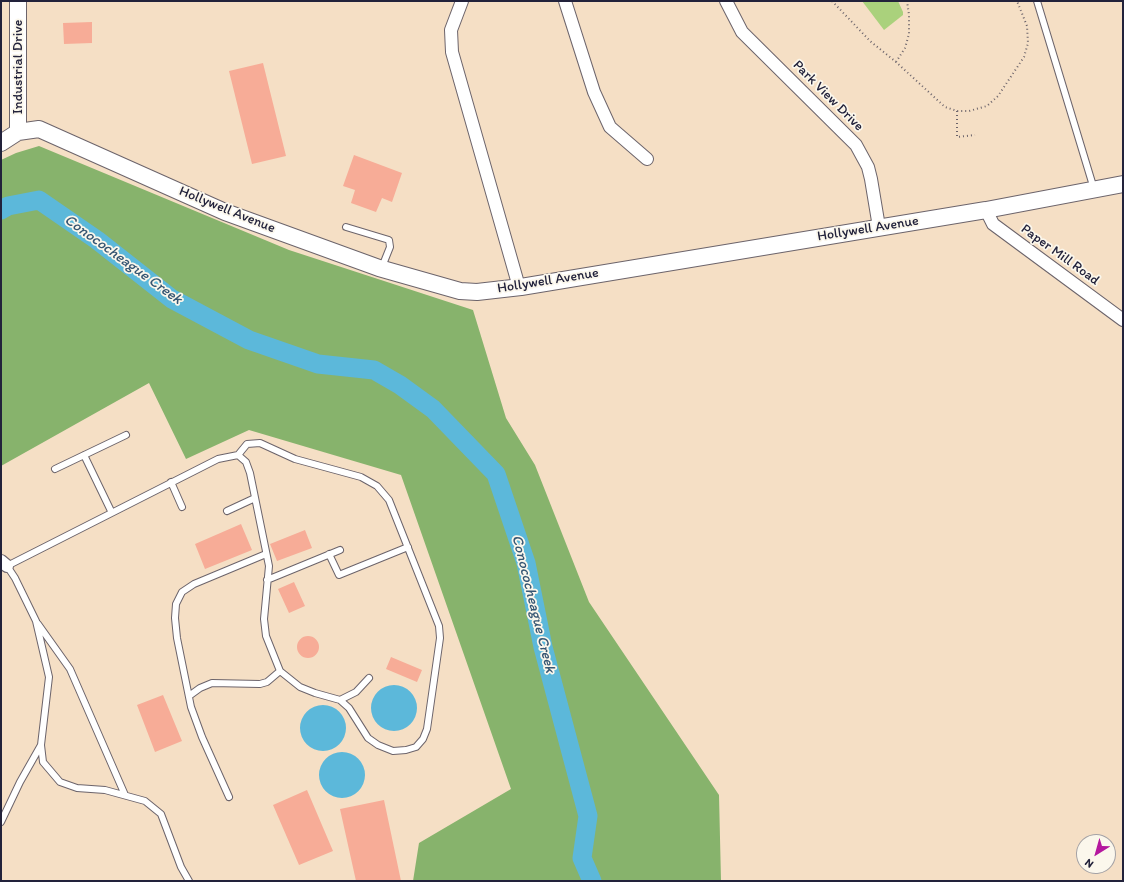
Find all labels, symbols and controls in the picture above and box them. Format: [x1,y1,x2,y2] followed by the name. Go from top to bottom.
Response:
[10,20,26,114] street label: Industrial Drive
[789,57,867,135] street label: Park View Drive
[176,183,278,237] street label: Hollywell Avenue
[61,211,185,309] water label: Conococheague Creek
[816,213,920,245] street label: Hollywell Avenue
[1017,221,1103,289] street label: Paper Mill Road
[496,265,600,297] street label: Hollywell Avenue
[507,533,559,675] water label: Conococheague Creek
[1076,834,1116,874] north arrow
[1082,856,1096,871] text: N

